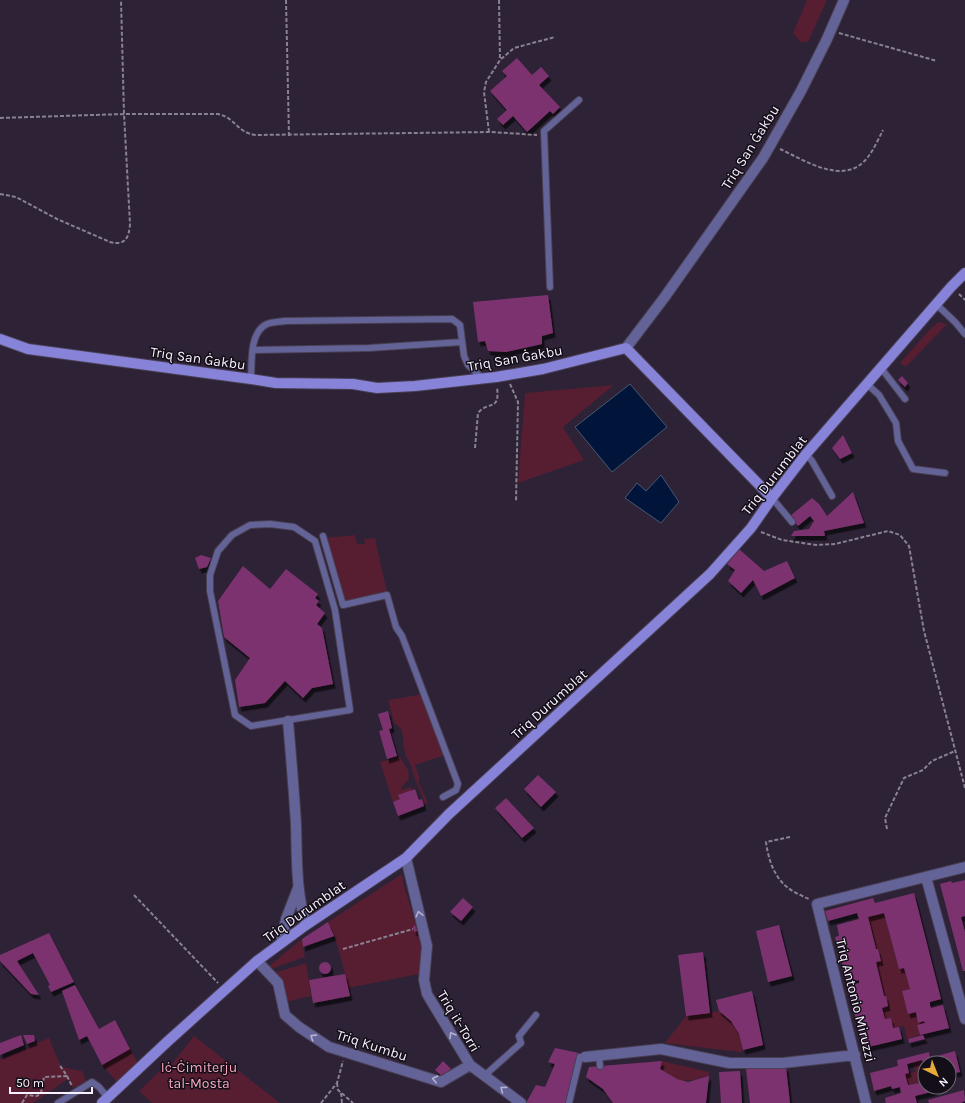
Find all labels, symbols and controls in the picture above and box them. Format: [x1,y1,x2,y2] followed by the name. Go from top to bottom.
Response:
[718,102,783,193] street label: Triq San Ġakbu
[466,342,564,375] street label: Triq San Ġakbu
[149,343,247,374] street label: Triq San Ġakbu
[738,432,811,518] street label: Triq Durumblat
[508,666,591,743] street label: Triq Durumblat
[260,877,349,946] street label: Triq Durumblat
[415,911,423,917] one-way arrow
[832,937,879,1064] street label: Triq Antonio Miruzzi
[434,987,484,1055] street label: Triq it-Torri
[334,1026,409,1065] street label: Triq Kumbu
[449,1032,456,1039] one-way arrow
[311,1035,318,1042] one-way arrow
[917,1055,957,1095] north arrow
[161,1059,237,1092] park label: Iċ-Ċimiterju tal-Mosta
[10,1069,92,1095] scale bar
[936,1075,951,1089] text: N
[16,1076,44,1090] text: 50 m
[432,1076,439,1084] one-way arrow
[500,1087,507,1094] one-way arrow

